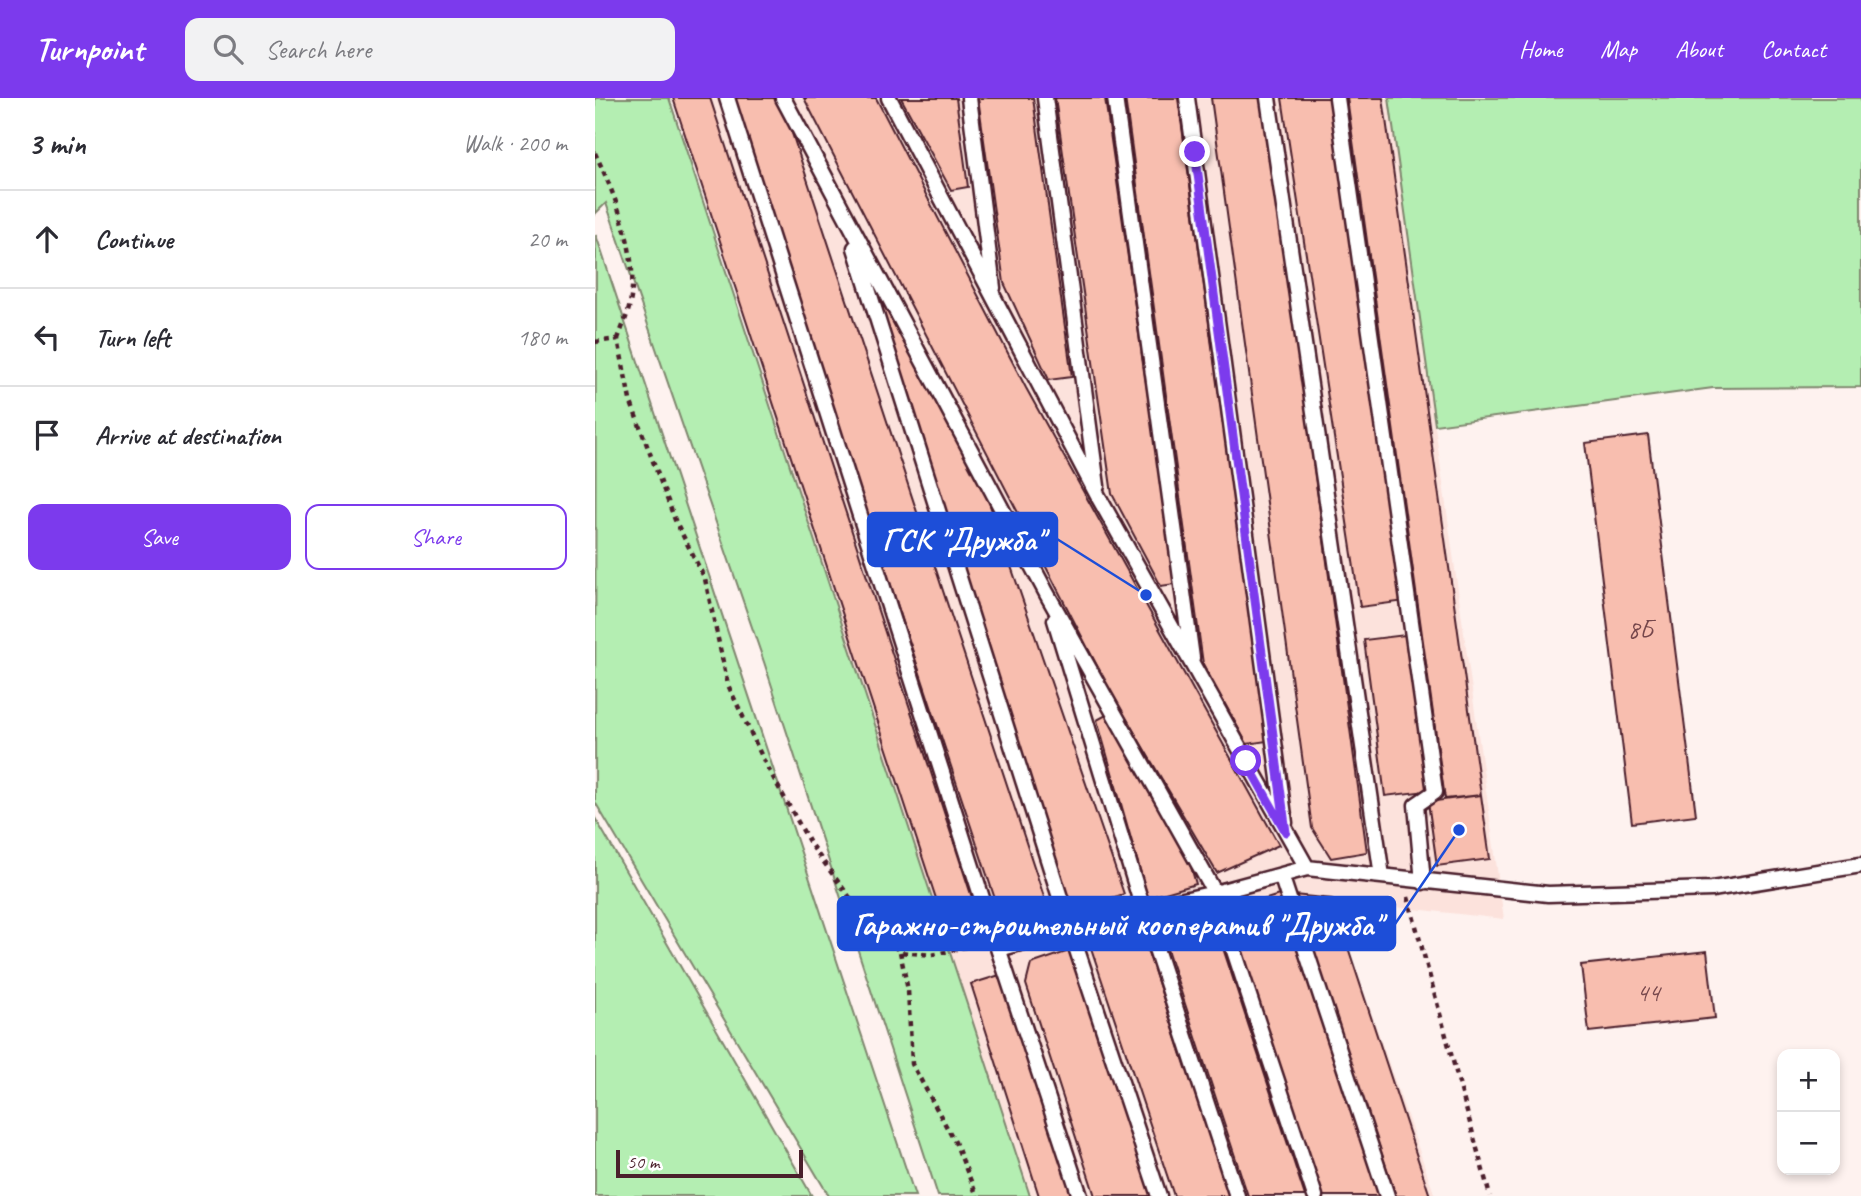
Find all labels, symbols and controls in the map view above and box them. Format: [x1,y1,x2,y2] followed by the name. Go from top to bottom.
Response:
[185,18,675,81] search box
[35,28,143,70] text: Turnpoint
[209,30,247,68] icon: search
[265,33,371,66] text: Search here
[1519,34,1562,64] text: Home
[1600,34,1637,64] text: Map
[1675,34,1723,64] text: About
[1761,34,1826,64] text: Contact
[28,125,85,163] text: 3 min
[463,129,567,158] text: Walk · 200 m
[1179,136,1210,167] route end
[28,220,66,258] icon: ahead
[95,223,173,256] text: Continue
[528,225,567,254] text: 20 m
[28,318,66,356] icon: left
[95,321,170,354] text: Turn left
[518,323,567,352] text: 180 m
[28,416,66,454] icon: arrive
[95,419,281,452] text: Arrive at destination
[28,504,291,570] button: Save
[305,504,567,570] button: Share
[868,513,1057,566] callout: ГСК "Дружба"
[882,519,1051,560] text: ГСК "Дружба"
[1628,613,1656,646] house number: 8Б
[1230,745,1261,776] route start
[838,897,1395,950] callout: Гаражно-строительный кооператив "Дружба"
[853,904,1389,945] text: Гаражно-строительный кооператив "Дружба"
[1636,976,1662,1009] house number: 44
[1777,1049,1840,1175] map controls
[1777,1049,1840,1112] button: +
[1777,1112,1840,1175] button: −
[616,1147,803,1179] scale bar
[627,1150,659,1174] text: 50 m

